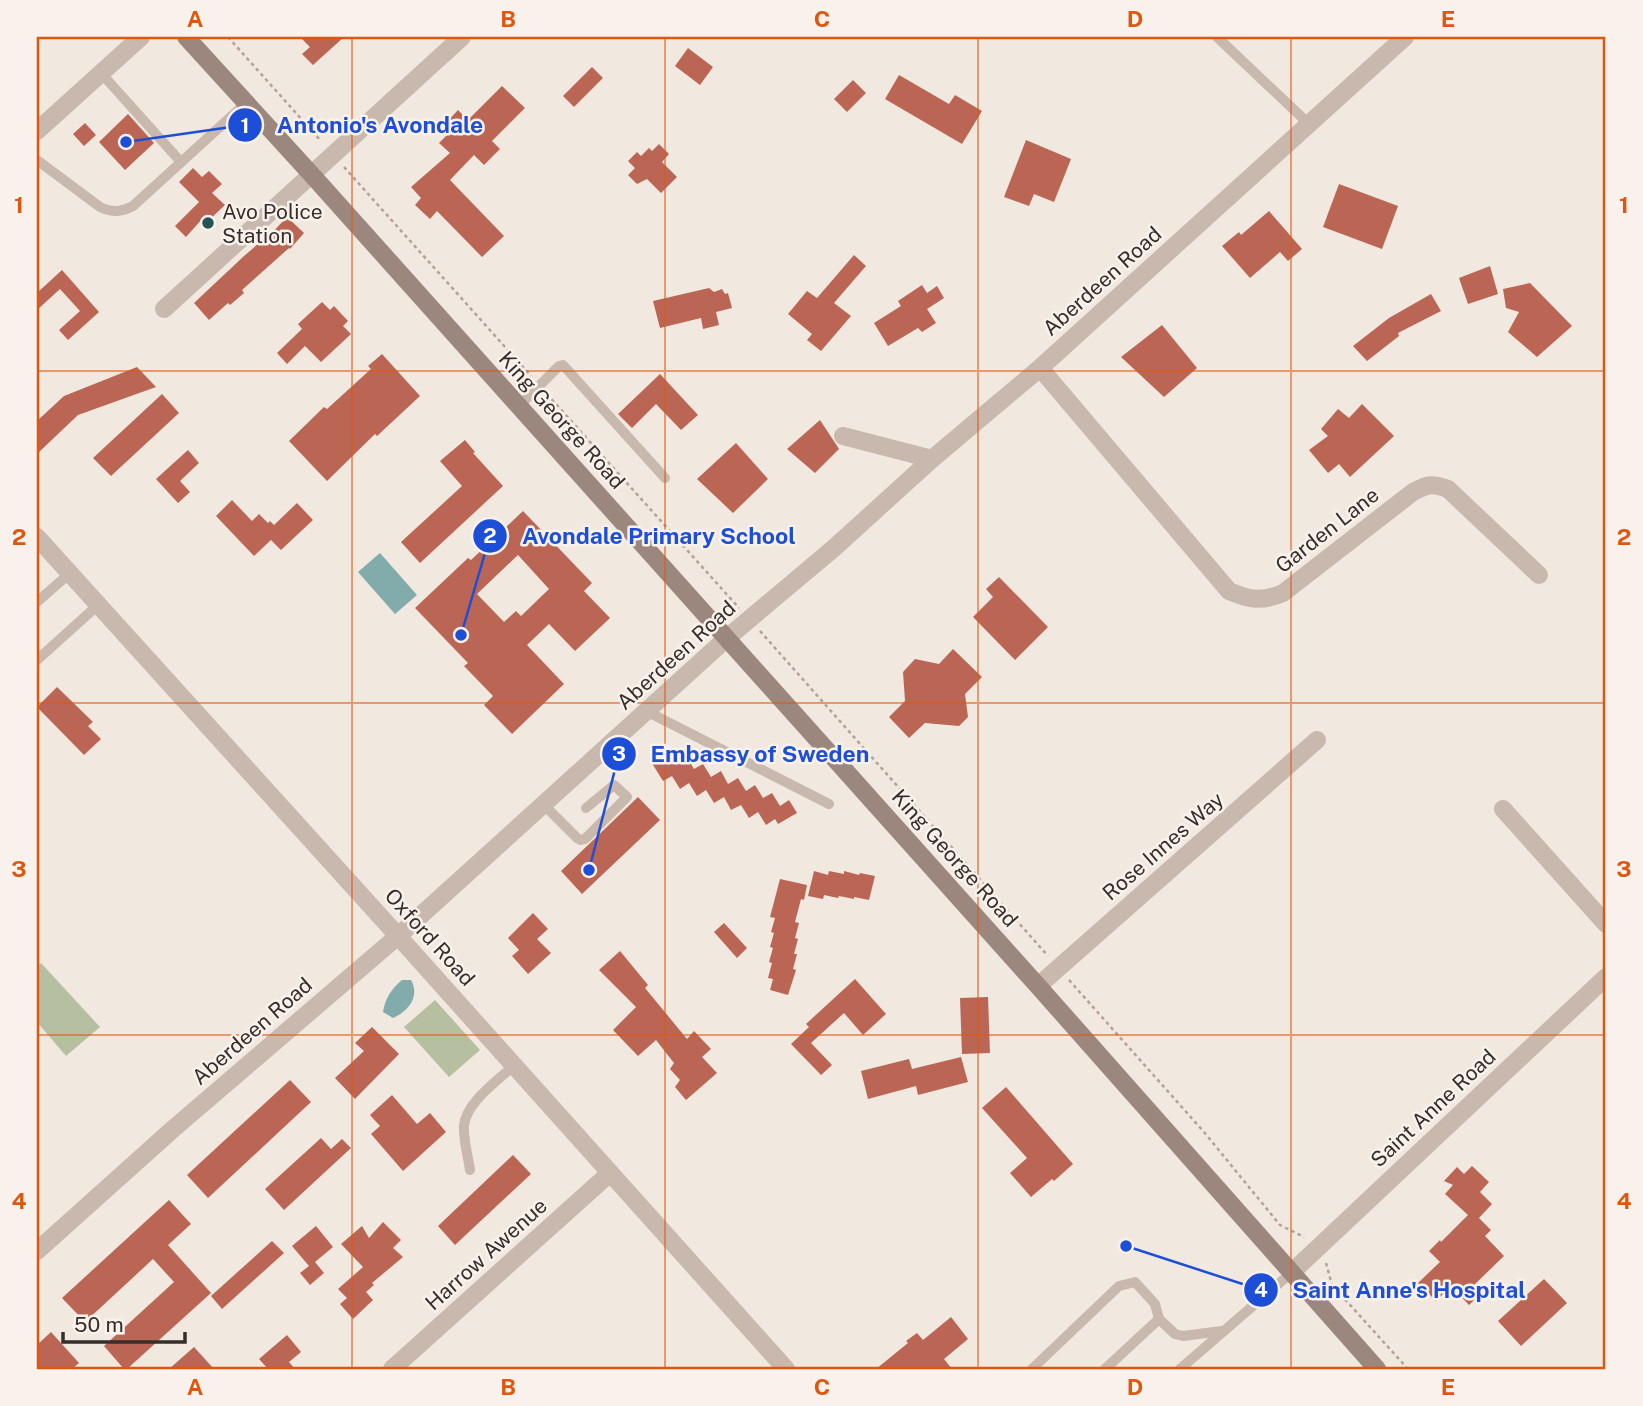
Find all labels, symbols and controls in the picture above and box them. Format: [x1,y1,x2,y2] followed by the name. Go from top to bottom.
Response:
[187,5,204,32] text: A
[500,5,516,32] text: B
[814,5,830,32] text: C
[1127,5,1143,32] text: D
[1441,5,1455,32] text: E
[227,103,497,147] callout: Antonio's Avondale
[277,111,483,138] text: Antonio's Avondale
[241,113,250,138] text: 1
[14,191,24,218] text: 1
[1619,191,1629,218] text: 1
[222,199,323,248] place label: Avo Police Station
[200,215,216,231] marker: Avo Police Station
[1038,221,1166,341] street label: Aberdeen Road
[494,346,630,494] street label: King George Road
[1270,482,1384,578] street label: Garden Lane
[473,514,810,558] callout: Avondale Primary School
[522,522,796,549] text: Avondale Primary School
[12,523,26,550] text: 2
[483,523,497,548] text: 2
[1617,523,1631,550] text: 2
[612,595,740,715] street label: Aberdeen Road
[601,732,884,776] callout: Embassy of Sweden
[651,740,869,767] text: Embassy of Sweden
[612,741,626,766] text: 3
[887,784,1023,932] street label: King George Road
[1097,787,1229,905] street label: Rose Innes Way
[11,855,27,882] text: 3
[1616,855,1632,882] text: 3
[380,883,480,991] street label: Oxford Road
[187,972,317,1090] street label: Aberdeen Road
[1365,1044,1501,1172] street label: Saint Anne Road
[11,1187,27,1214] text: 4
[1616,1187,1632,1214] text: 4
[420,1193,552,1315] street label: Harrow Awenue
[1243,1268,1540,1312] callout: Saint Anne's Hospital
[1292,1276,1526,1303] text: Saint Anne's Hospital
[1254,1277,1268,1302] text: 4
[63,1301,186,1345] scale bar
[74,1312,124,1337] text: 50 m
[187,1373,204,1400] text: A
[500,1373,516,1400] text: B
[814,1373,830,1400] text: C
[1127,1373,1143,1400] text: D
[1441,1373,1455,1400] text: E

